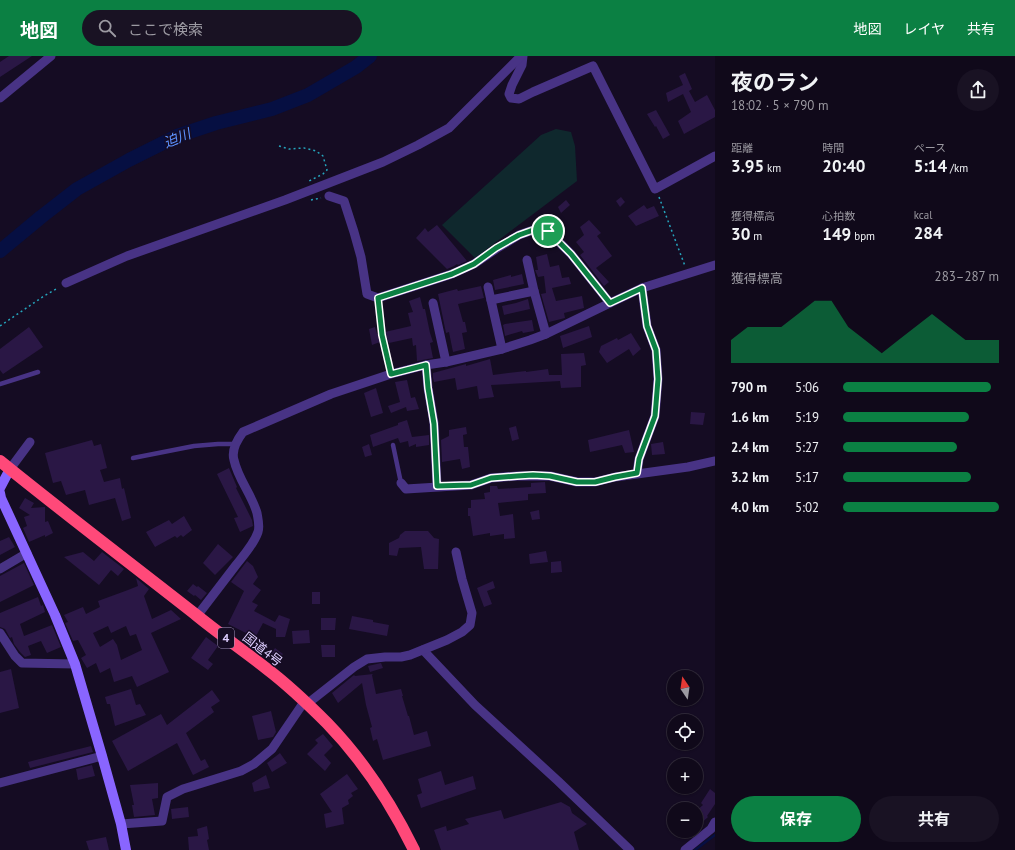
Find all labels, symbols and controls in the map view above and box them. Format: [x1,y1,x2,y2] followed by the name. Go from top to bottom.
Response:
[82,10,362,46] search box
[96,17,118,39] icon: search
[20,18,58,42] text: 地図
[128,20,203,39] text: ここで検索
[853,20,881,38] text: 地図
[903,20,945,38] text: レイヤ
[967,20,995,38] text: 共有
[731,68,819,96] text: 夜のラン
[957,69,999,111] button: share
[731,97,828,114] text: 18:02 · 5 × 790 m
[161,124,195,152] water label: 迫川
[731,141,753,155] text: 距離
[822,141,844,155] text: 時間
[914,141,946,155] text: ペース
[731,155,764,177] text: 3.95
[822,155,865,177] text: 20:40
[914,155,947,177] text: 5:14
[764,161,781,175] text: km
[947,161,968,175] text: /km
[914,208,932,222] text: kcal
[731,209,775,223] text: 獲得標高
[822,209,855,223] text: 心拍数
[531,214,565,248] pin
[537,220,559,242] icon: arrive
[914,222,943,244] text: 284
[731,223,750,245] text: 30
[822,223,851,245] text: 149
[750,229,762,243] text: m
[851,229,875,243] text: bpm
[935,268,999,285] text: 283–287 m
[731,270,783,287] text: 獲得標高
[731,379,767,396] text: 790 m
[795,379,819,396] text: 5:06
[731,409,769,426] text: 1.6 km
[795,409,819,426] text: 5:19
[731,439,769,456] text: 2.4 km
[795,439,819,456] text: 5:27
[731,469,769,486] text: 3.2 km
[795,469,819,486] text: 5:17
[731,499,769,516] text: 4.0 km
[795,499,819,516] text: 5:02
[218,628,234,648] road number: 4
[239,629,286,670] street label: 国道4号
[667,670,703,706] north arrow
[667,670,703,838] map controls
[667,714,703,750] button: locate
[667,758,703,794] button: +
[731,796,861,842] button: 保存
[869,796,999,842] button: 共有
[667,802,703,838] button: −

